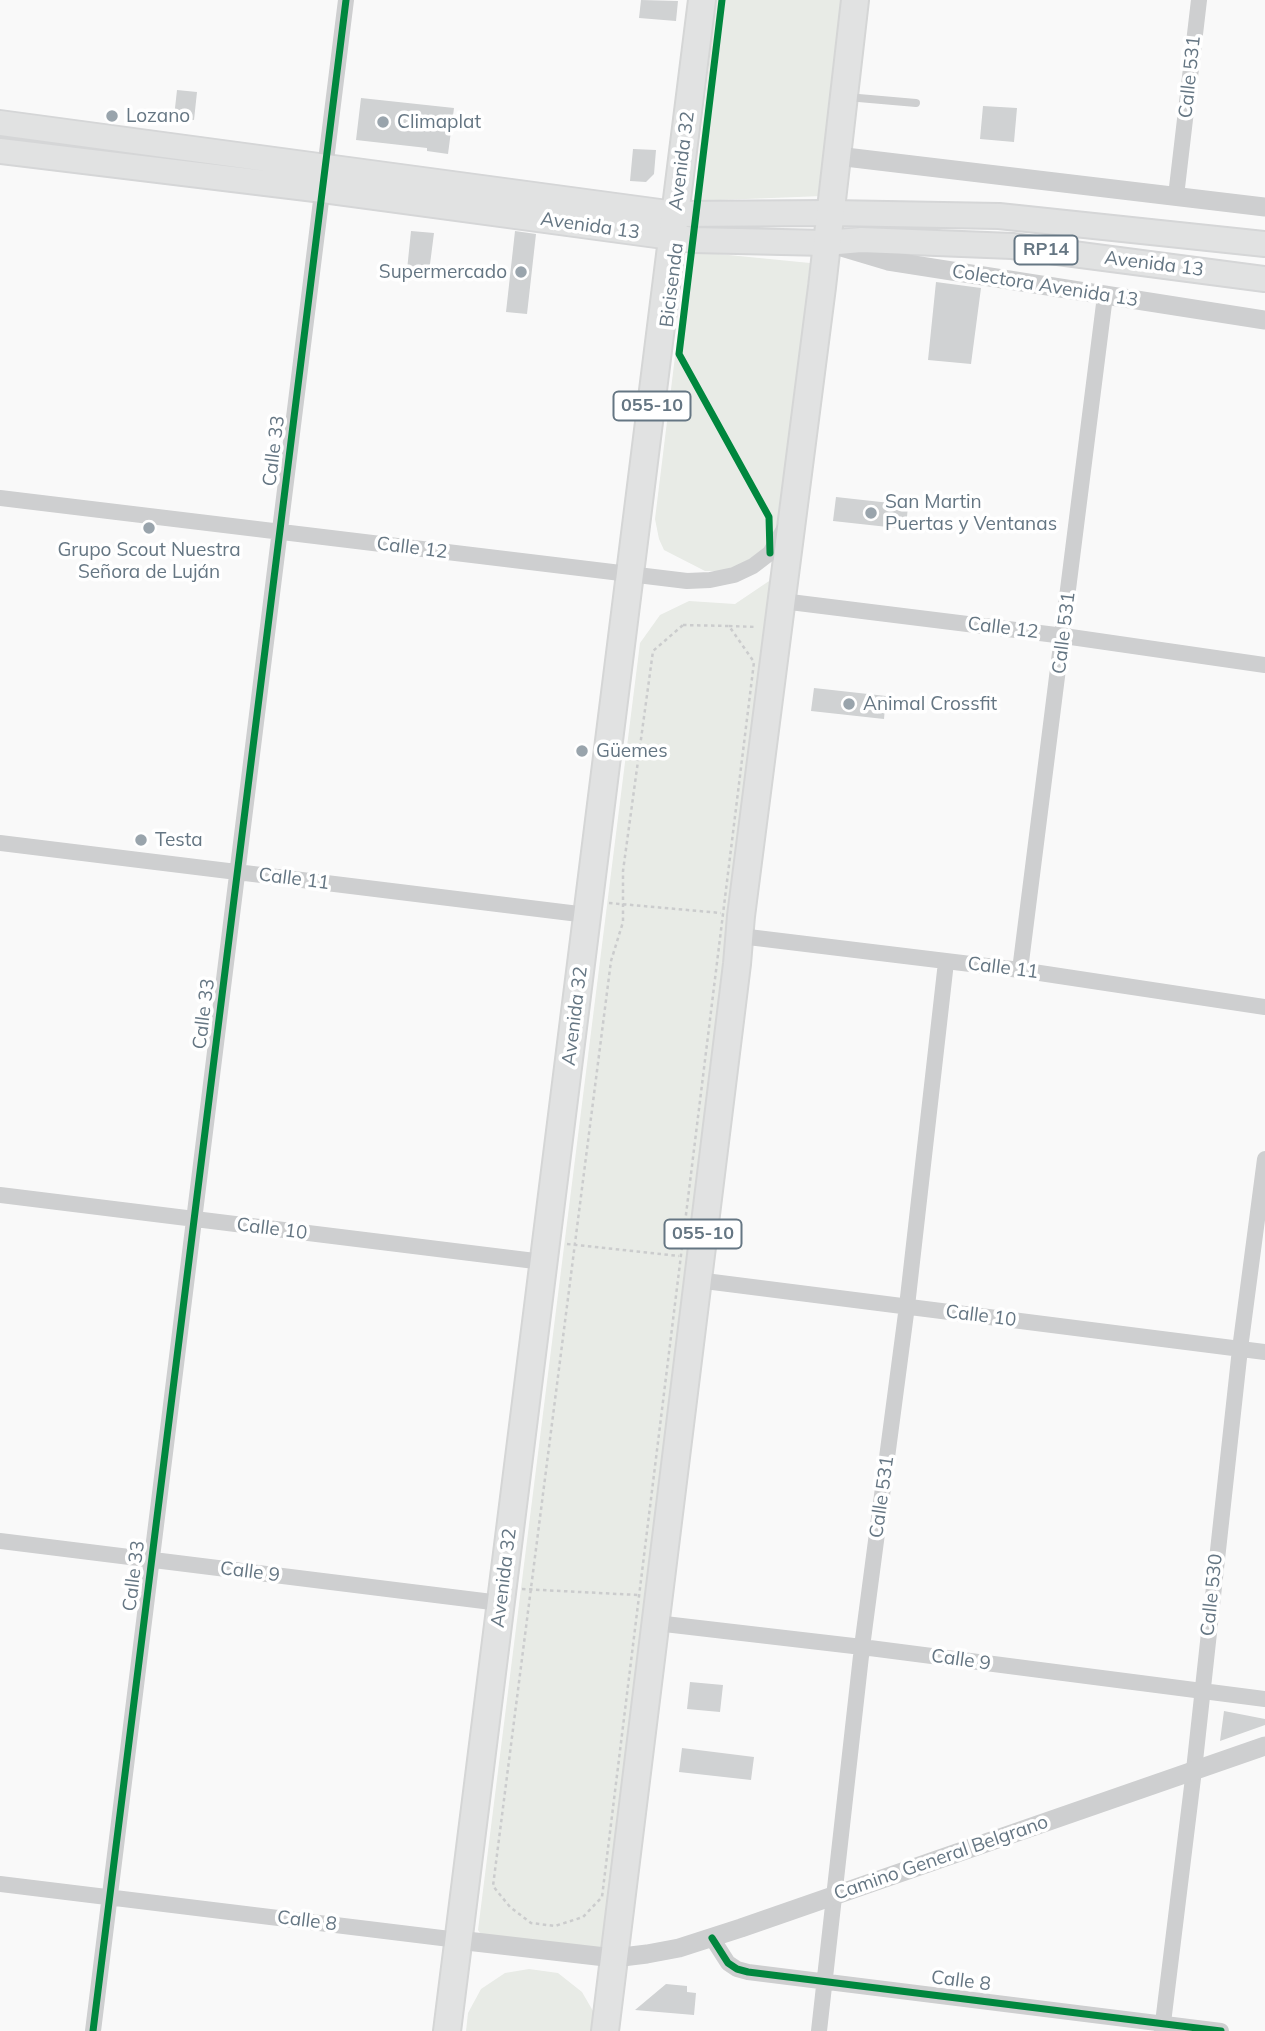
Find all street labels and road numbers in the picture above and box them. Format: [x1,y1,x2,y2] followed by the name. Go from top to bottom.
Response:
[1174,35,1206,119] street label: Calle 531
[665,110,699,212] street label: Avenida 32
[539,208,641,244] street label: Avenida 13
[1014,236,1078,264] road number: RP14
[656,241,688,329] street label: Bicisenda
[1103,247,1205,281] street label: Avenida 13
[950,260,1140,312] street label: Colectora Avenida 13
[614,392,690,420] road number: 055-10
[258,414,290,488] street label: Calle 33
[375,532,449,564] street label: Calle 12
[1048,591,1080,675] street label: Calle 531
[966,612,1040,644] street label: Calle 12
[257,863,331,895] street label: Calle 11
[966,952,1040,984] street label: Calle 11
[558,965,592,1067] street label: Avenida 32
[188,977,220,1051] street label: Calle 33
[235,1213,309,1245] street label: Calle 10
[664,1219,742,1248] road number: 055-10
[944,1300,1018,1332] street label: Calle 10
[865,1455,899,1539] street label: Calle 531
[487,1527,521,1629] street label: Avenida 32
[118,1539,150,1613] street label: Calle 33
[1196,1553,1228,1637] street label: Calle 530
[219,1557,281,1587] street label: Calle 9
[930,1645,992,1675] street label: Calle 9
[831,1811,1051,1905] street label: Camino General Belgrano
[276,1906,338,1936] street label: Calle 8
[930,1966,992,1996] street label: Calle 8

